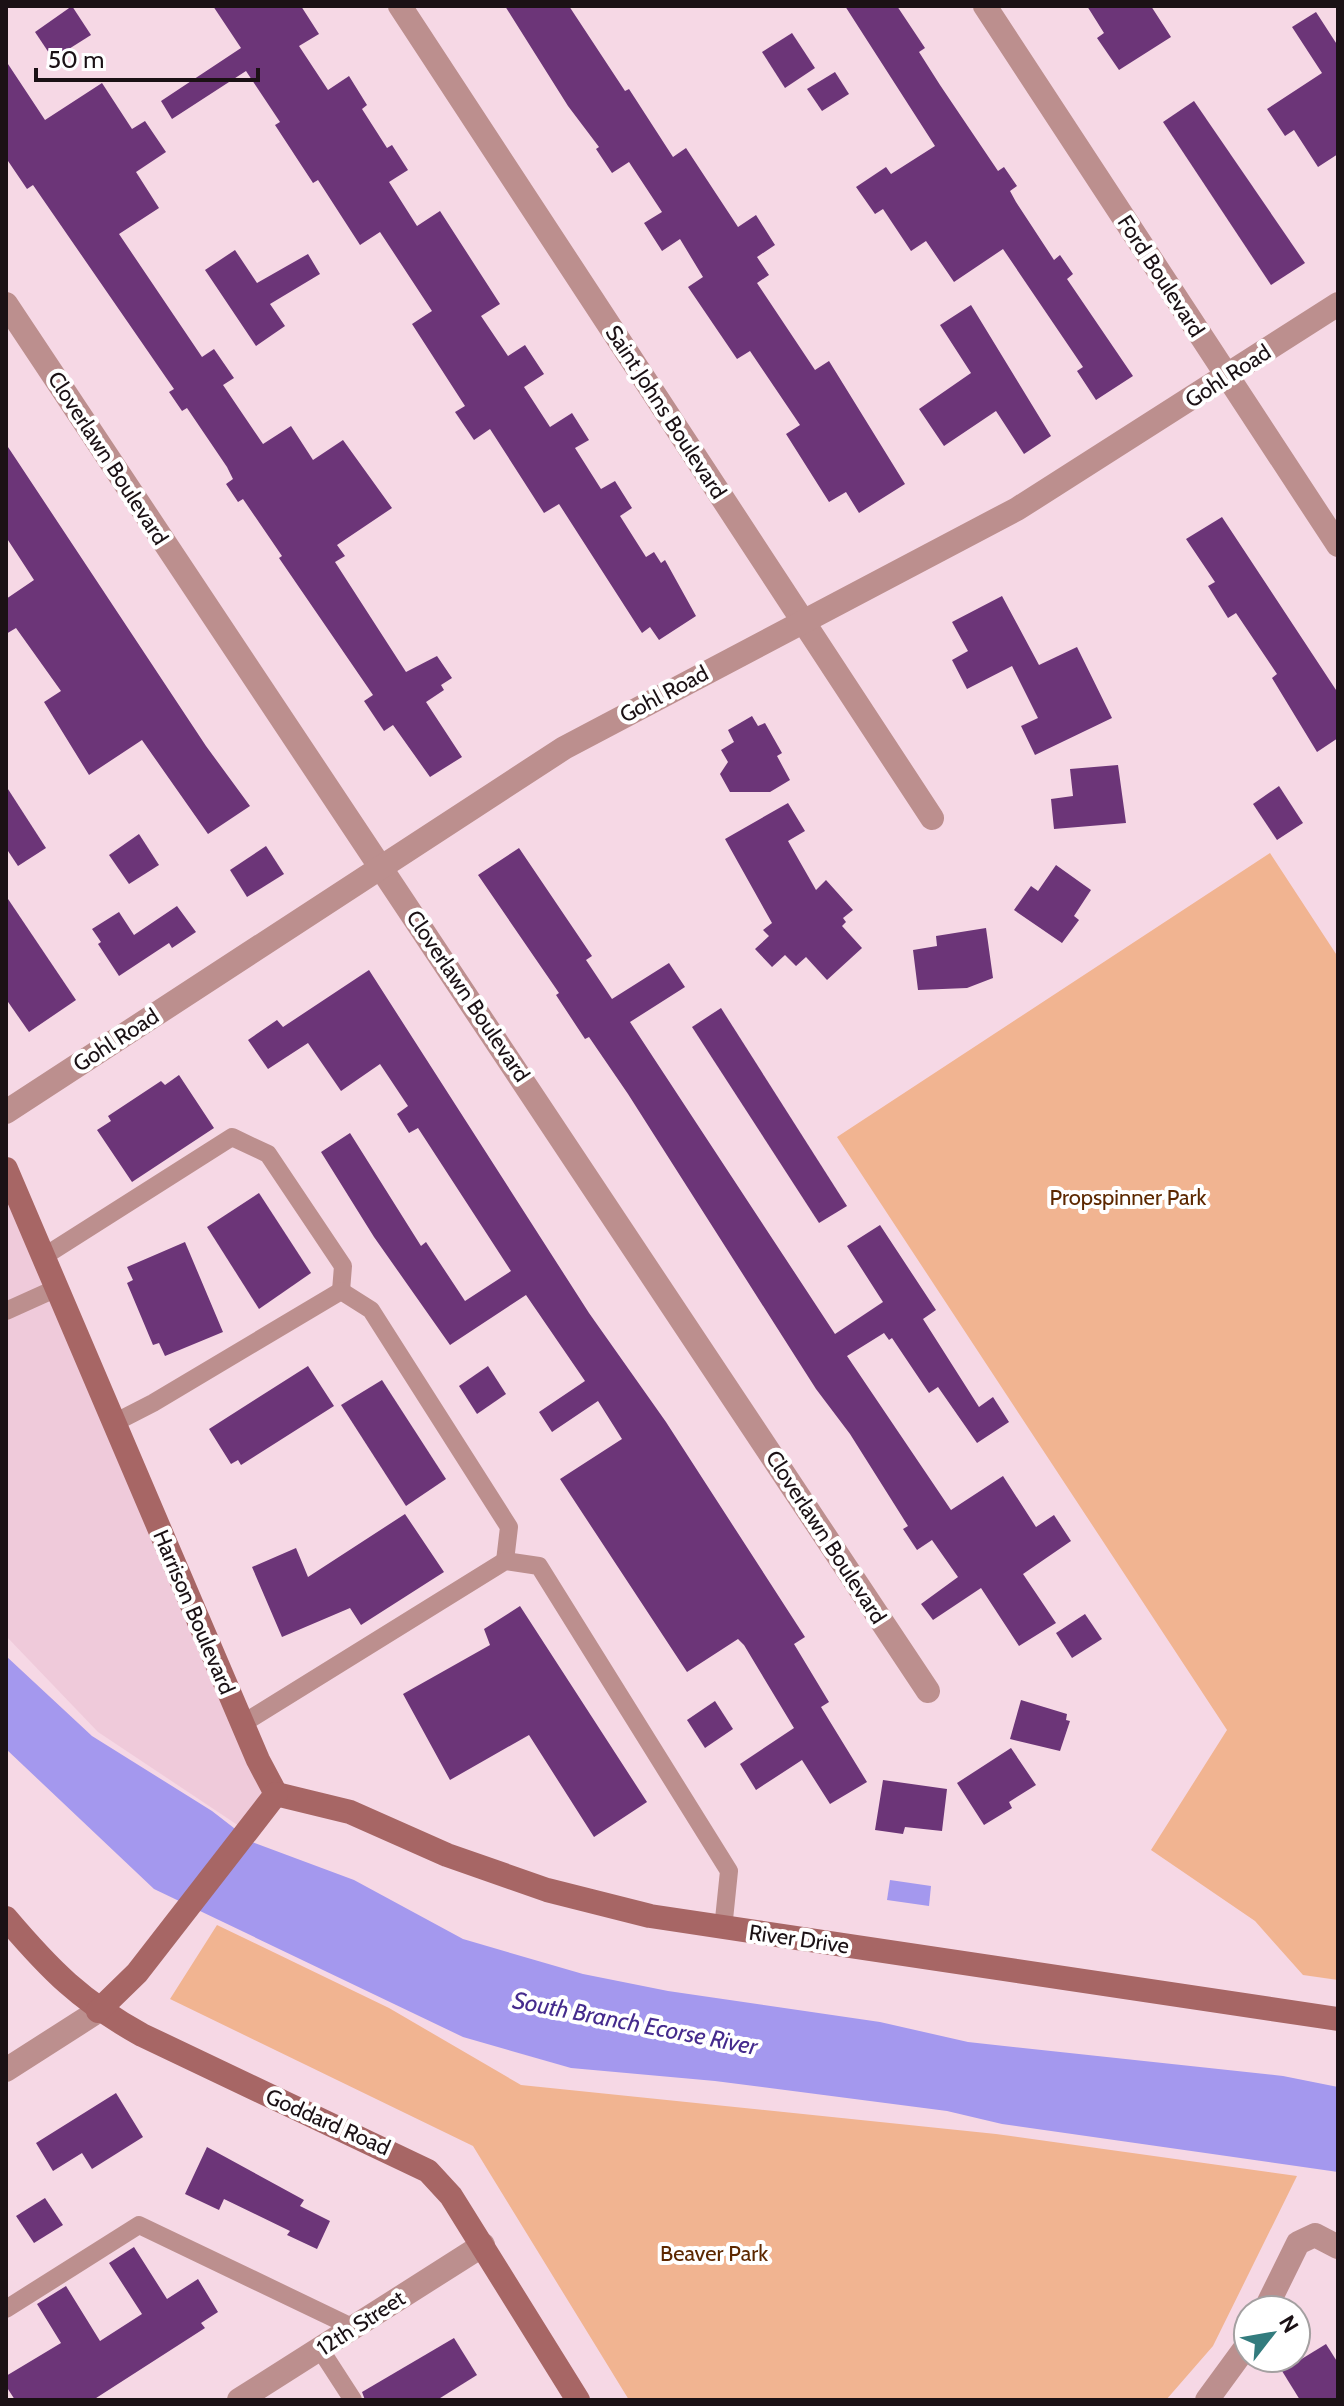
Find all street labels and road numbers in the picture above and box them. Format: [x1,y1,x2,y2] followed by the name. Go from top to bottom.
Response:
[1112,210,1210,342] street label: Ford Boulevard
[600,320,732,504] street label: Saint Johns Boulevard
[1180,338,1276,414] street label: Gohl Road
[42,366,174,550] street label: Cloverlawn Boulevard
[615,659,713,729] street label: Gohl Road
[401,905,535,1087] street label: Cloverlawn Boulevard
[68,1002,164,1078] street label: Gohl Road
[760,1445,892,1629] street label: Cloverlawn Boulevard
[147,1526,241,1698] street label: Harrison Boulevard
[747,1919,851,1959] street label: River Drive
[262,2083,394,2161] street label: Goddard Road
[312,2284,411,2361] street label: 12th Street

